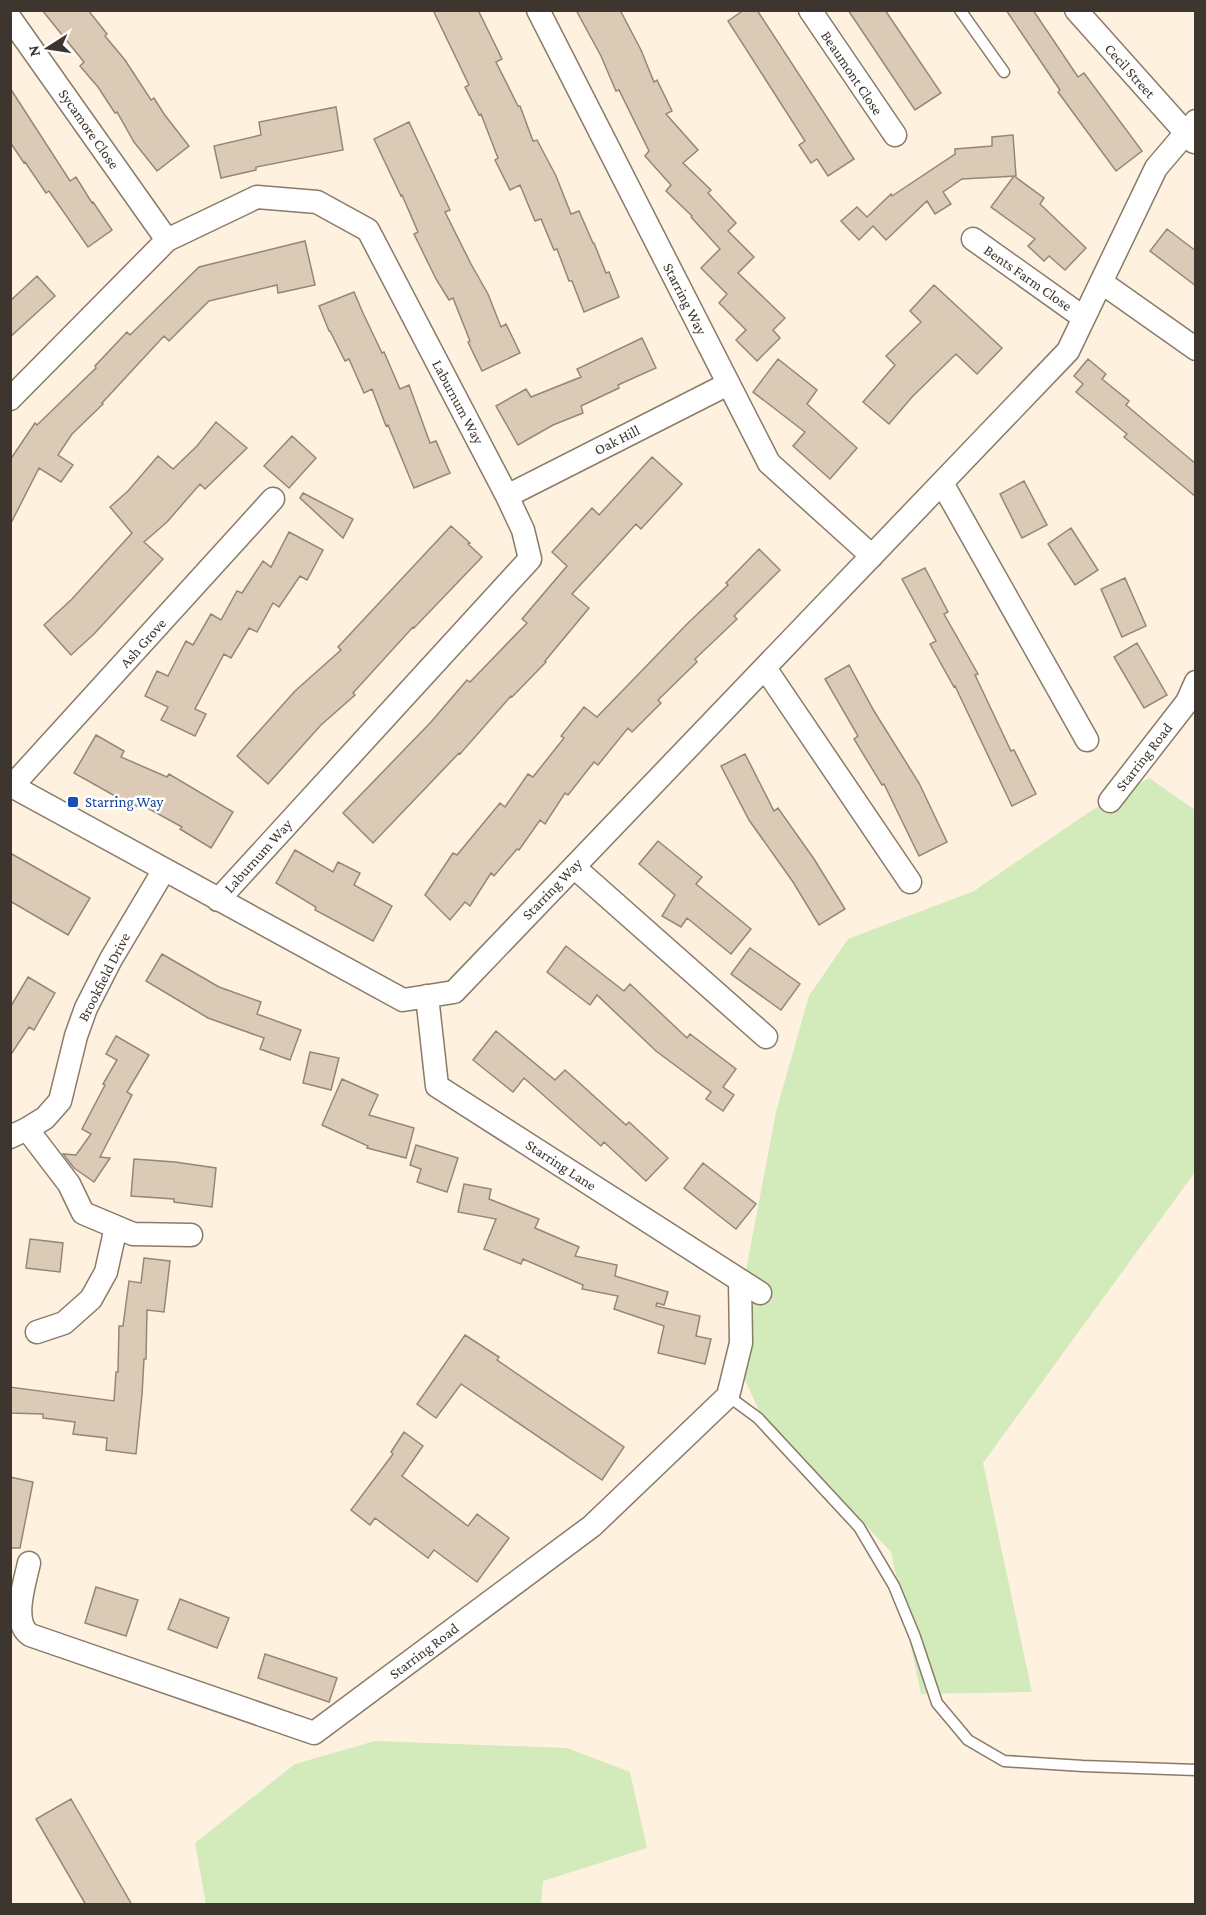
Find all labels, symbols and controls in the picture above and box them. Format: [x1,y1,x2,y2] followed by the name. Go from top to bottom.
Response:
[18,18,78,78] north arrow
[818,28,886,118] street label: Beaumont Close
[1101,41,1159,102] street label: Cecil Street
[24,44,43,58] text: N
[55,86,123,173] street label: Sycamore Close
[981,242,1075,314] street label: Bents Farm Close
[659,260,710,338] street label: Starring Way
[428,357,487,447] street label: Laburnum Way
[592,422,642,458] street label: Oak Hill
[117,615,169,671] street label: Ash Grove
[1112,720,1176,795] street label: Starring Road
[85,794,164,811] place label: Starring Way
[66,795,80,809] marker: Starring Way
[221,816,296,897] street label: Laburnum Way
[519,855,586,923] street label: Starring Way
[75,930,133,1024] street label: Brookfield Drive
[522,1136,600,1195] street label: Starring Lane
[386,1620,462,1683] street label: Starring Road

